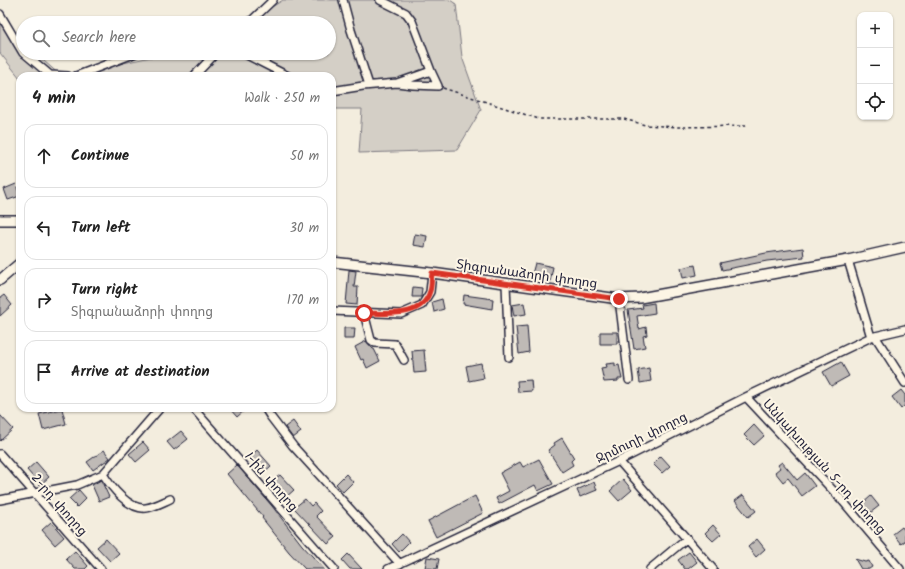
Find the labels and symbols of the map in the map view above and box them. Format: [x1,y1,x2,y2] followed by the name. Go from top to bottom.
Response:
[455,254,599,295] street label: Տիգրանաձորի փողոց
[610,290,628,308] route end
[355,304,373,322] route start
[757,394,891,540] street label: Անկախության 5-րդ փողոց
[592,407,691,470] street label: Ջրմուղի փողոց
[239,447,303,517] street label: 1-ին փողոց
[25,469,92,541] street label: 2-րդ փողոց

